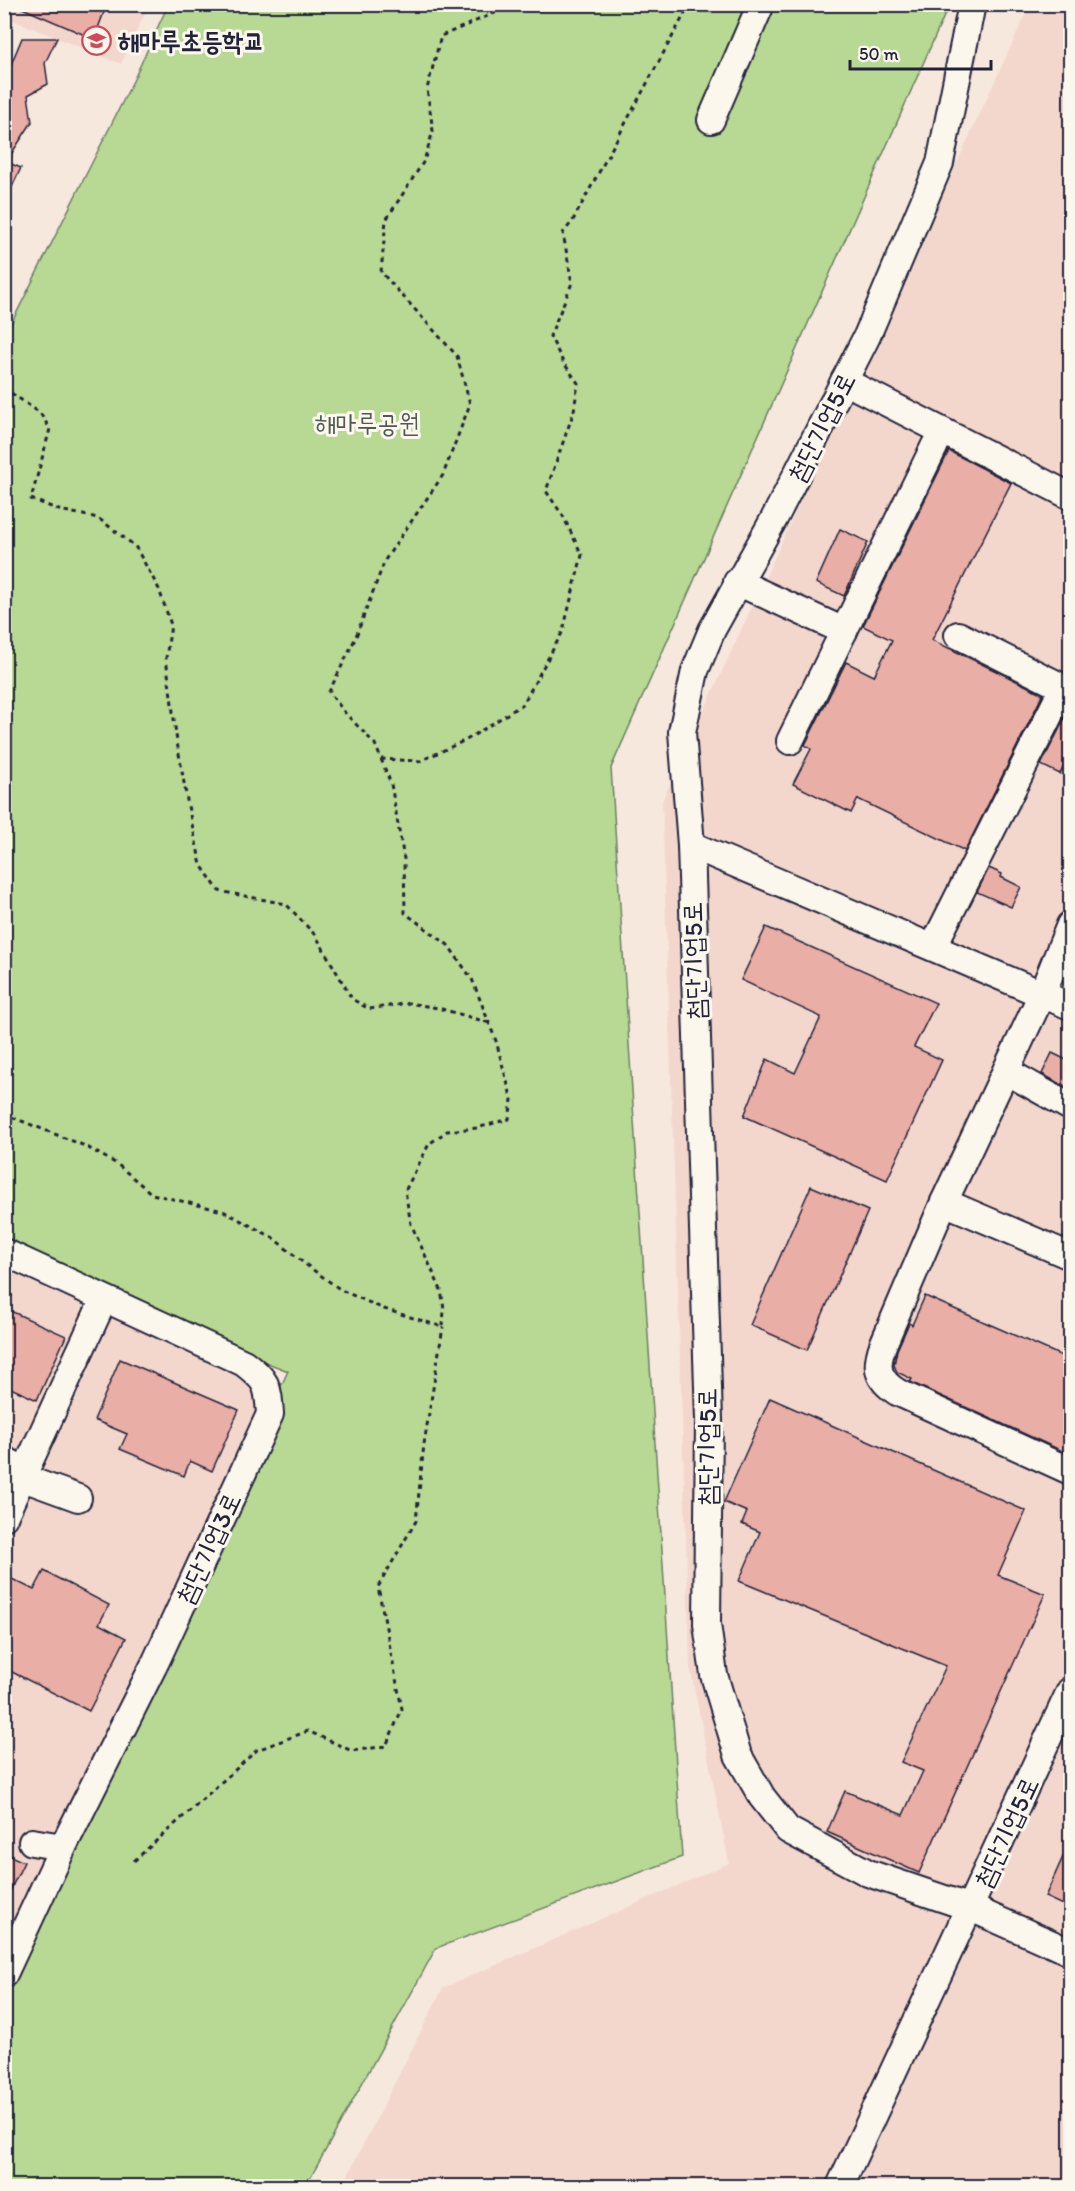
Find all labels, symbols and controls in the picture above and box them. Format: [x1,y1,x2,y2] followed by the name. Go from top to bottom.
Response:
[81,25,113,57] school or university icon: 해마루초등학교
[118,25,264,57] place label: 해마루초등학교
[850,33,991,71] scale bar
[859,43,899,65] text: 50 m
[780,367,862,487] street label: 첨단기업5로
[315,407,419,439] park label: 해마루공원
[676,901,712,1021] street label: 첨단기업5로
[691,1388,723,1506] street label: 첨단기업5로
[168,1487,248,1609] street label: 첨단기업3로
[967,1772,1045,1892] street label: 첨단기업5로

